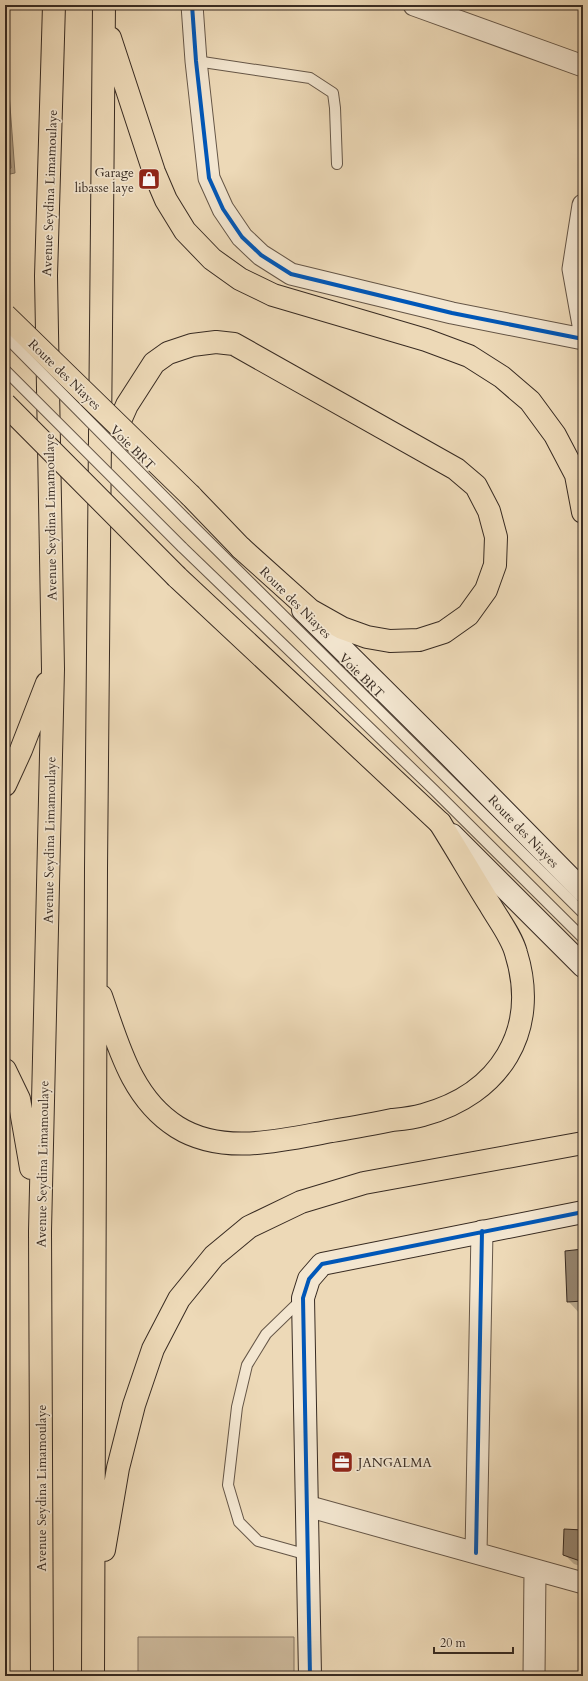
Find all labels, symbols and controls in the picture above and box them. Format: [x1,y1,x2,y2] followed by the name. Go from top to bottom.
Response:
[38,109,62,277] street label: Avenue Seydina Limamoulaye
[75,164,134,197] place label: Garage libasse laye
[136,166,162,192] shop icon: Garage libasse laye
[24,335,105,414] street label: Route des Niayes
[106,421,159,475] street label: Voie BRT
[41,433,61,601] street label: Avenue Seydina Limamoulaye
[255,563,335,643] street label: Route des Niayes
[335,649,388,703] street label: Voie BRT
[40,756,60,924] street label: Avenue Seydina Limamoulaye
[484,791,563,872] street label: Route des Niayes
[33,1080,53,1248] street label: Avenue Seydina Limamoulaye
[33,1404,51,1572] street label: Avenue Seydina Limamoulaye
[329,1449,355,1475] office icon: JANGALMA
[356,1454,432,1472] place label: JANGALMA
[434,1629,513,1655] scale bar
[440,1635,467,1651] text: 20 m

